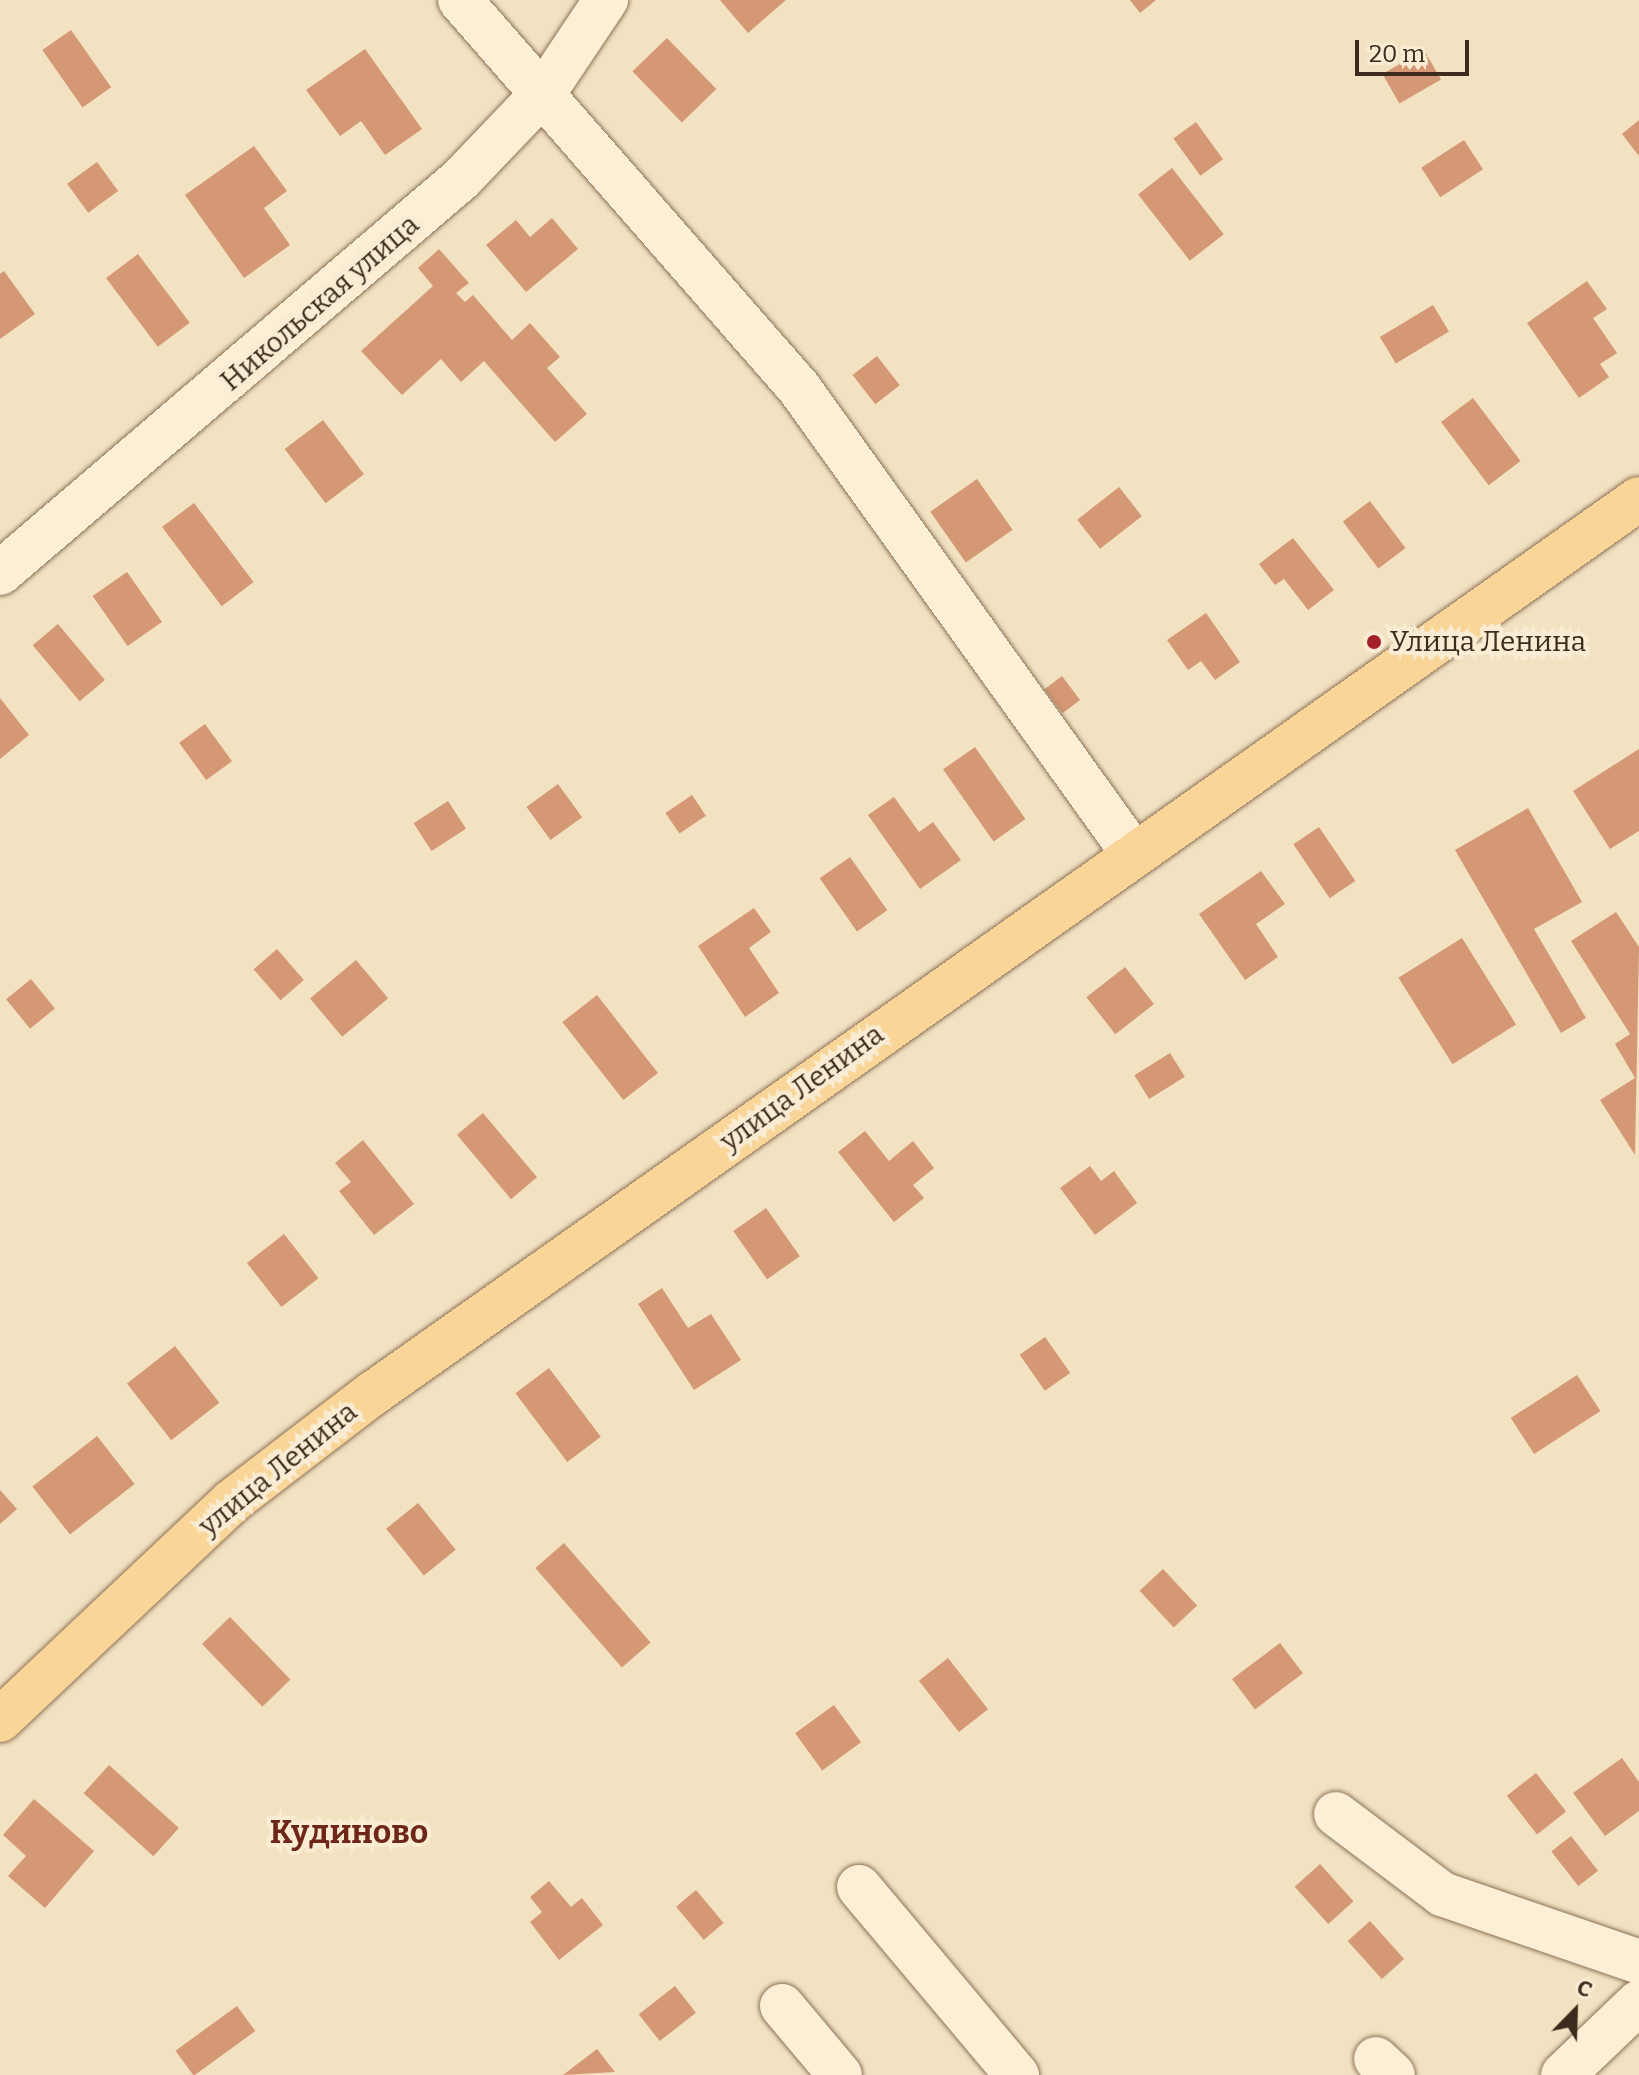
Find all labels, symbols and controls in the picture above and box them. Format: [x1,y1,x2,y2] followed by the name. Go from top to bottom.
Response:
[1359,24,1473,74] scale bar
[1369,40,1425,68] text: 20 m
[214,208,426,398] street label: Никольская улица
[1390,625,1586,659] place label: Улица Ленина
[1365,633,1383,651] marker: Улица Ленина
[714,1018,890,1158] street label: улица Ленина
[192,1395,364,1543] street label: улица Ленина
[270,1813,428,1851] district label: Кудиново
[1535,1971,1615,2051] north arrow
[1573,1973,1596,2004] text: С

